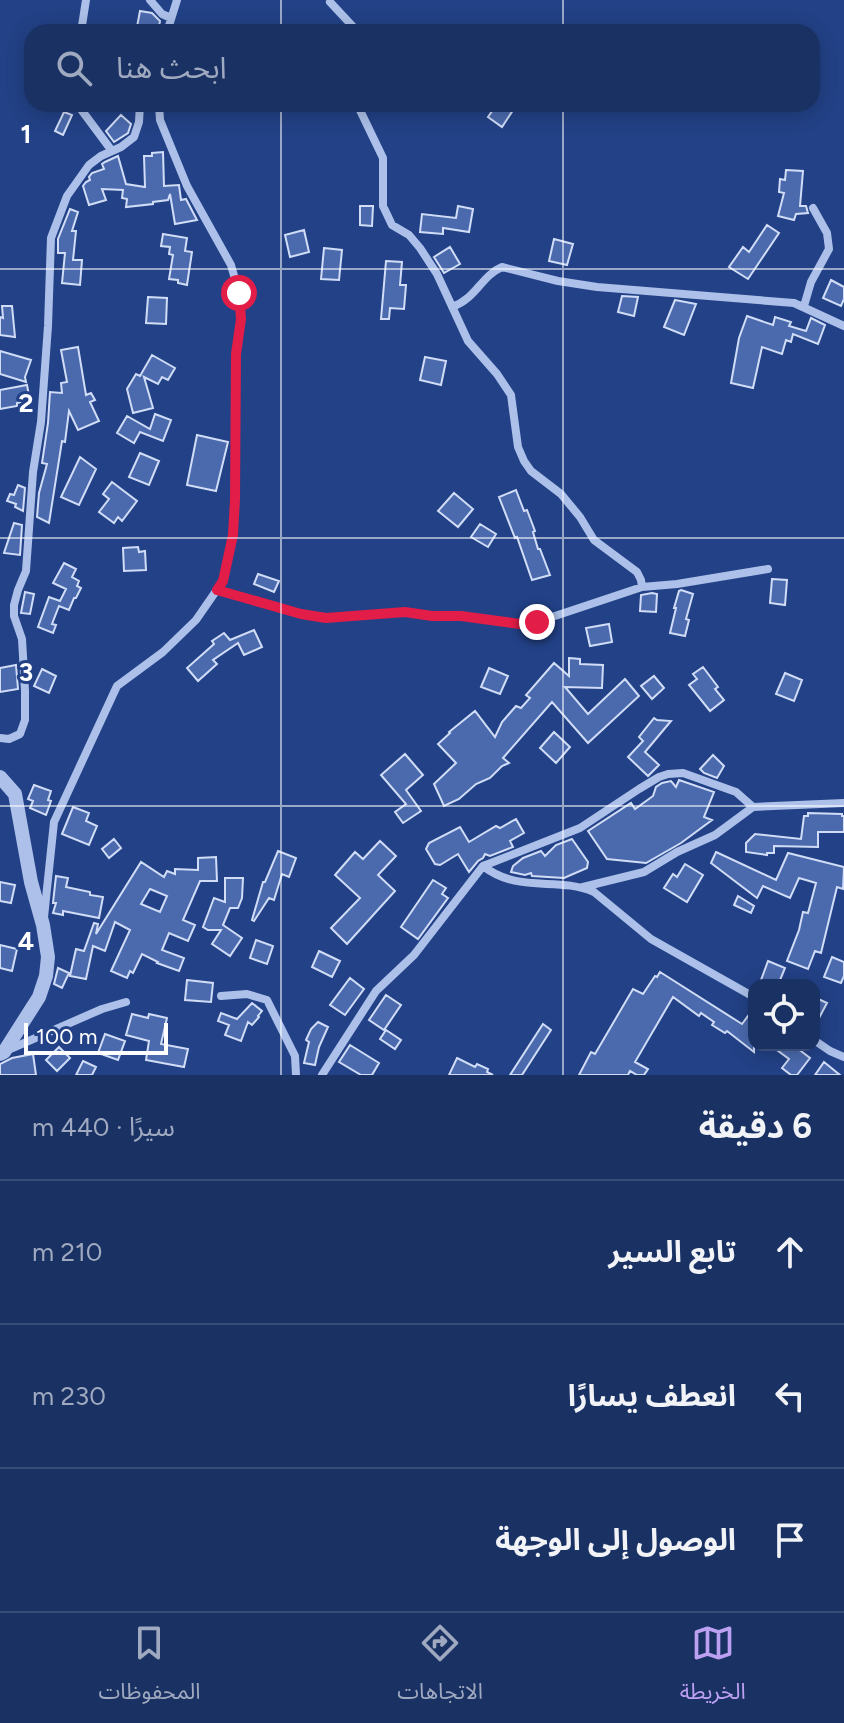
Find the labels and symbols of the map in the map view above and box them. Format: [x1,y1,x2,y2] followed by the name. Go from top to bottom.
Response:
[21,118,31,150] text: 1
[221,275,257,311] route start
[18,387,34,419] text: 2
[519,604,555,640] route end
[19,656,33,688] text: 3
[18,925,34,957] text: 4
[24,1019,168,1055] scale bar

